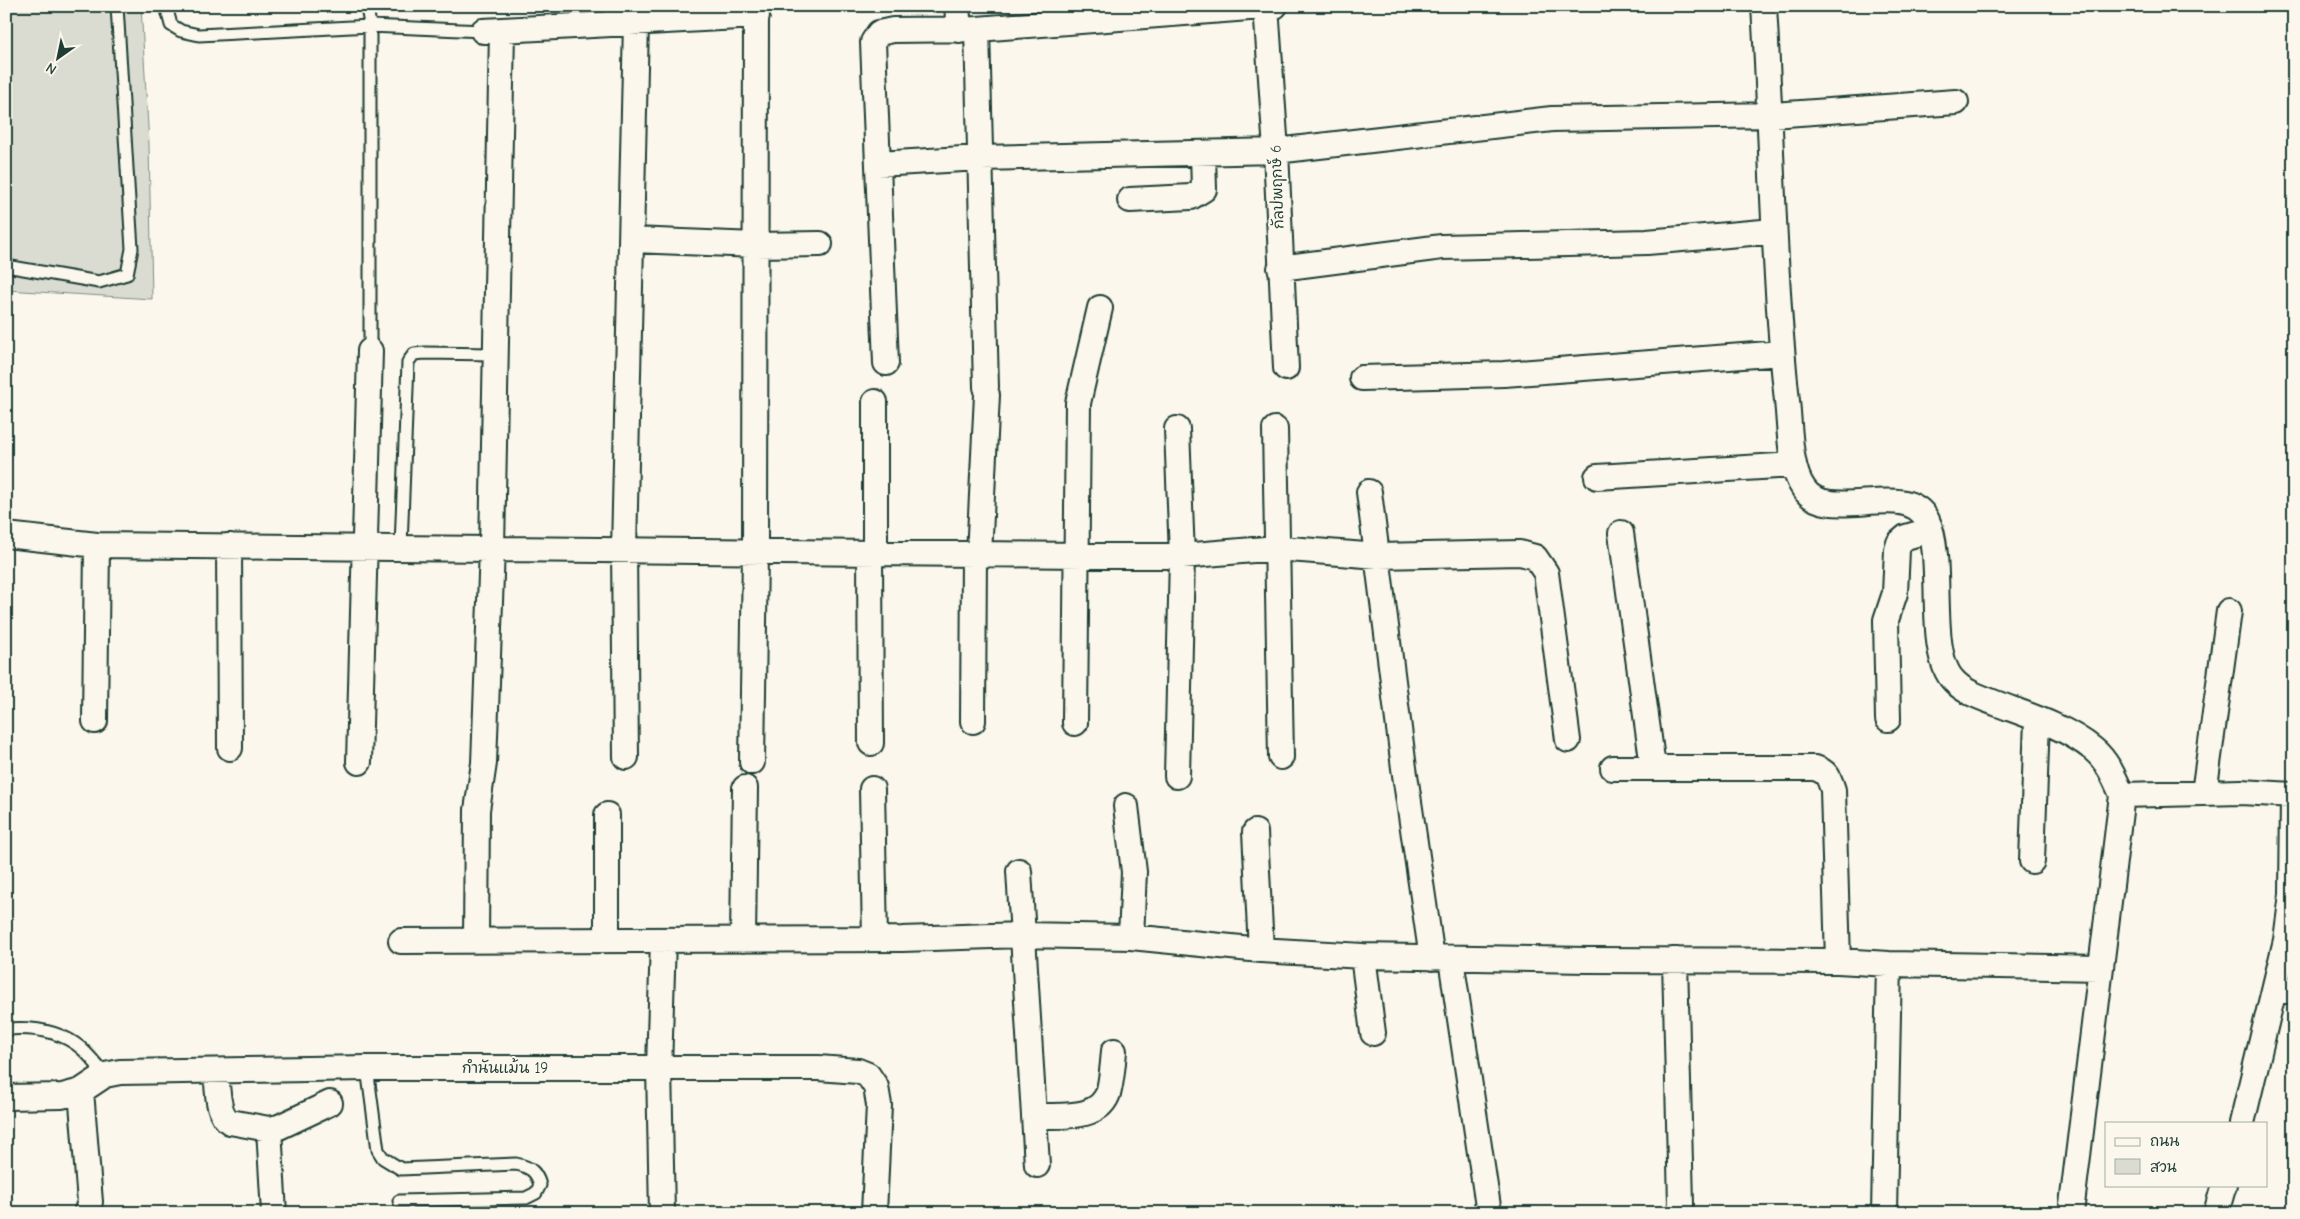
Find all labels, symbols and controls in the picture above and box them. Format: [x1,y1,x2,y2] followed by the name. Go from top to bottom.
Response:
[32,32,82,82] north arrow
[43,59,60,78] text: N
[1266,144,1288,230] street label: กัลปพฤกษ์ 6
[462,1058,548,1077] street label: กำนันแม้น 19
[2105,1122,2268,1186] legend
[2150,1132,2179,1150] text: ถนน
[2150,1158,2177,1176] text: สวน

